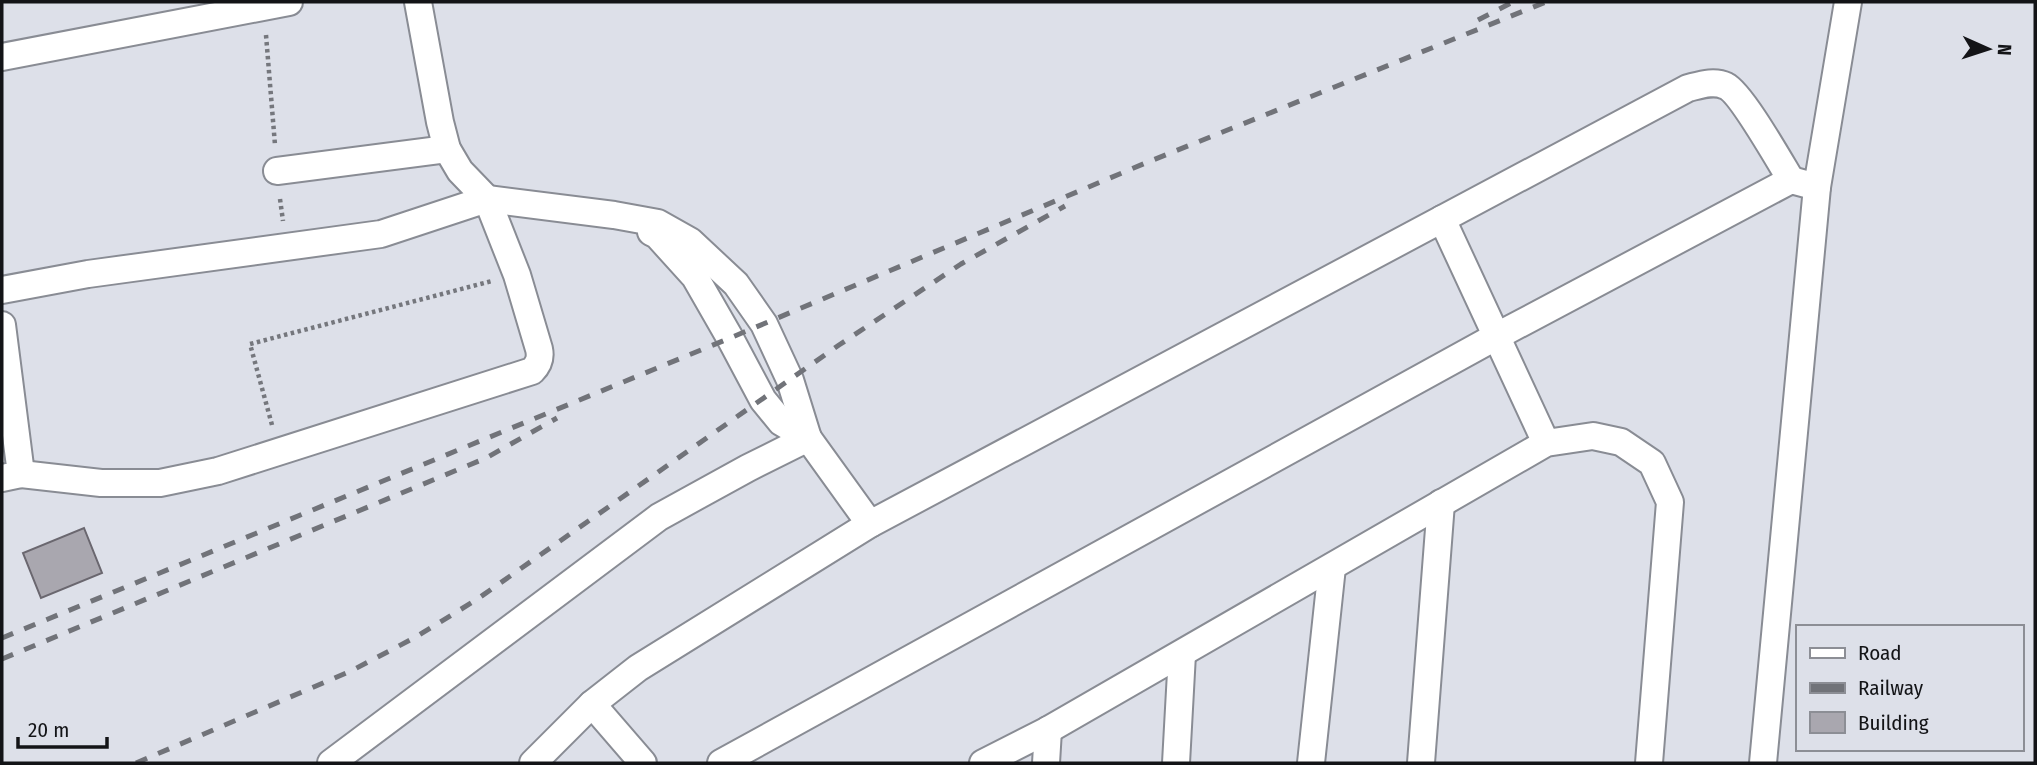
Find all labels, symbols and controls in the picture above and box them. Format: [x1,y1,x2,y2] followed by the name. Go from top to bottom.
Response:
[1953,14,2023,84] north arrow
[1993,44,2016,56] text: N
[1796,625,2023,751] legend
[1858,640,1902,666] text: Road
[1858,675,1924,701] text: Railway
[18,706,107,750] scale bar
[1858,710,1929,736] text: Building
[28,717,69,743] text: 20 m

